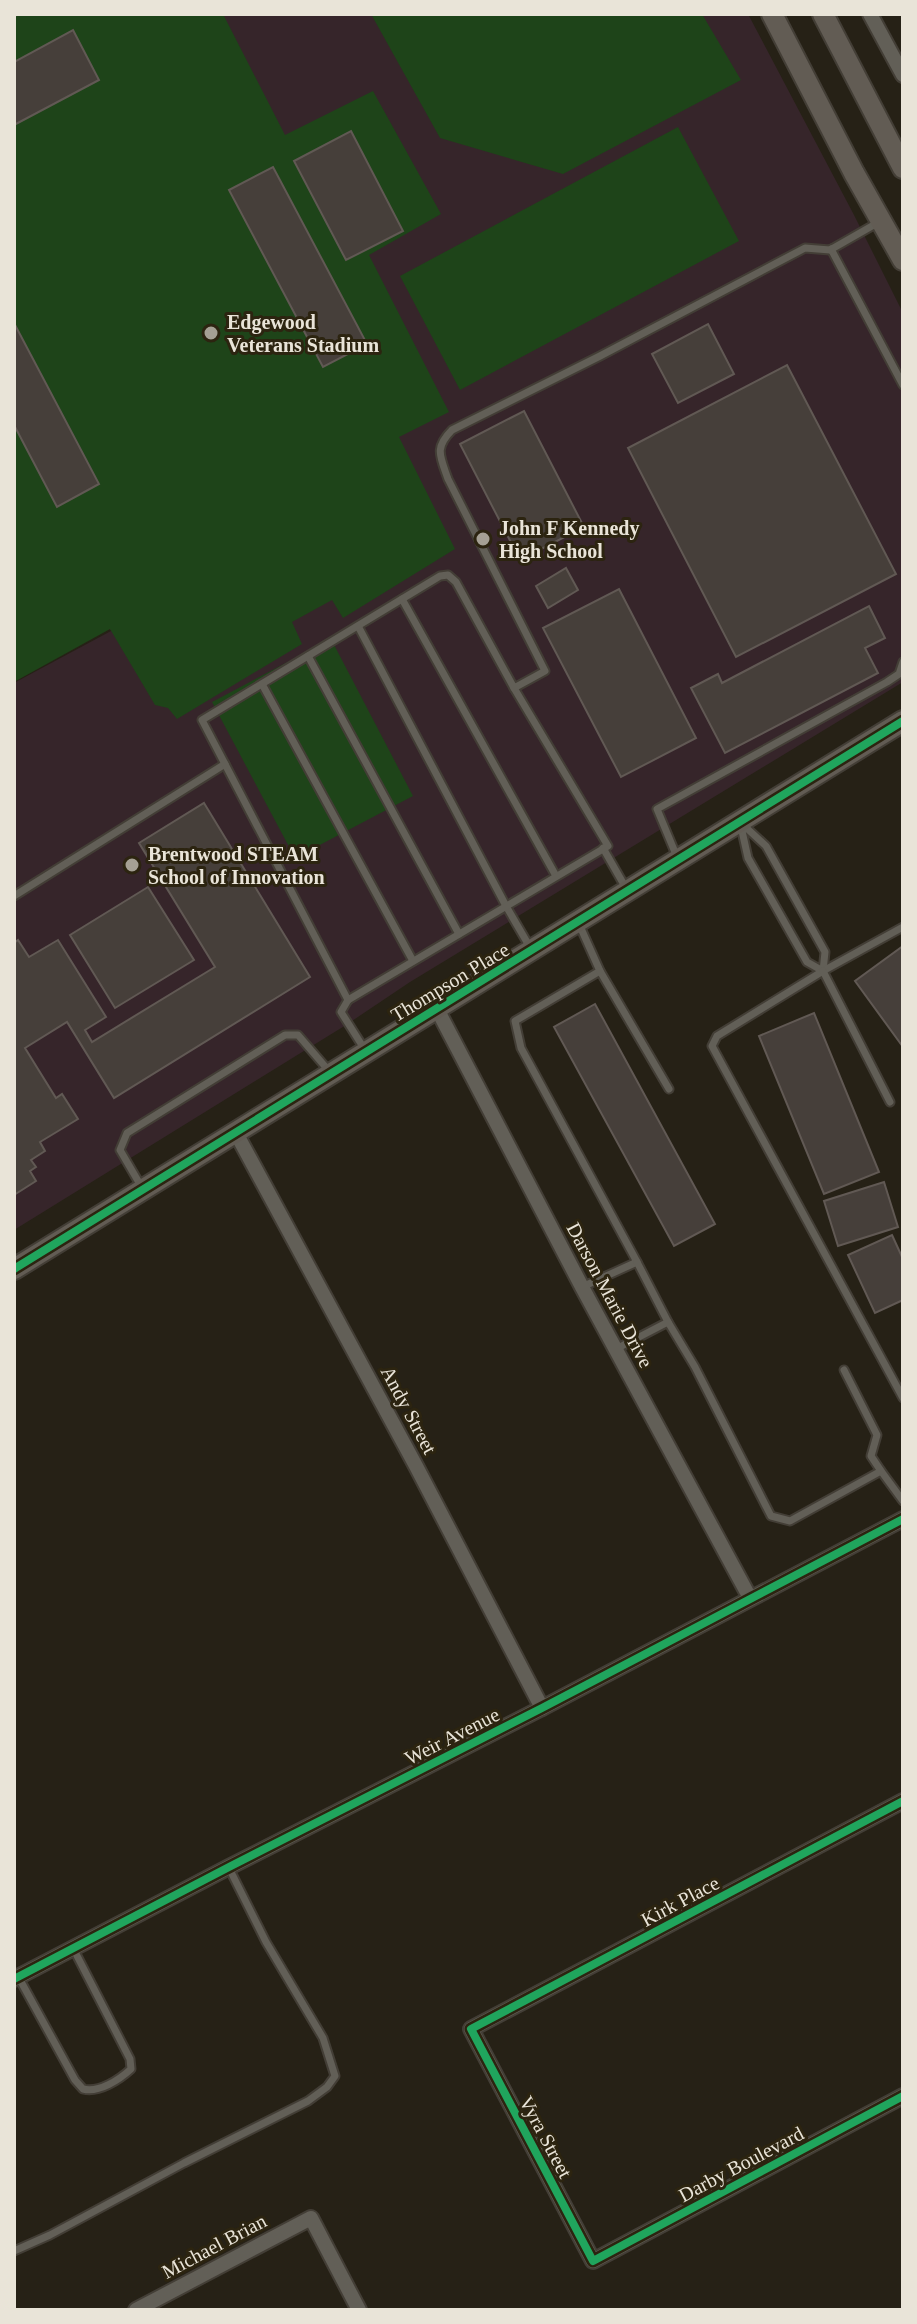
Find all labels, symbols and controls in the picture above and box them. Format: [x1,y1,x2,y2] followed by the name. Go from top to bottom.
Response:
[227,311,379,356] place label: Edgewood Veterans Stadium
[202,324,220,342] marker: Edgewood Veterans Stadium
[499,517,639,563] place label: John F Kennedy High School
[474,530,492,548] marker: John F Kennedy High School
[148,843,325,888] place label: Brentwood STEAM School of Innovation
[123,856,141,874] marker: Brentwood STEAM School of Innovation
[387,938,514,1027] street label: Thompson Place
[562,1219,658,1371] street label: Darson Marie Drive
[376,1362,441,1458] street label: Andy Street
[401,1703,503,1769] street label: Weir Avenue
[637,1871,723,1931] street label: Kirk Place
[514,2092,577,2182] street label: Vyra Street
[675,2122,808,2207] street label: Darby Boulevard
[158,2209,270,2283] street label: Michael Brian

